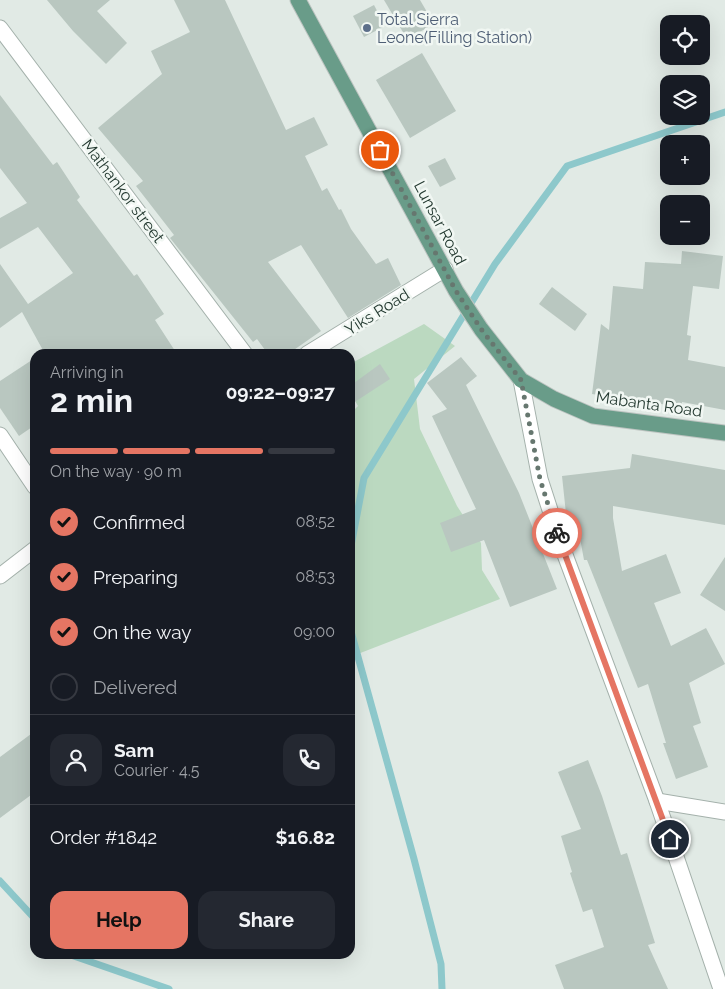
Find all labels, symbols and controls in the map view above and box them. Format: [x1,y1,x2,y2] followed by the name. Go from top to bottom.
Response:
[377,10,532,47] place label: Total Sierra Leone(Filling Station)
[660,15,710,245] map controls
[660,15,710,65] button: locate
[361,22,373,34] marker: Total Sierra Leone(Filling Station)
[660,75,710,125] button: layers
[359,129,401,171] pin
[78,135,169,247] street label: Mathankor street
[660,135,710,185] button: +
[366,136,394,164] icon: bag
[410,178,470,268] street label: Lunsar Road
[660,195,710,245] button: −
[341,285,413,339] street label: Yiks Road
[50,363,124,382] text: Arriving in
[226,381,335,403] text: 09:22–09:27
[50,382,133,419] text: 2 min
[595,387,703,421] street label: Mabanta Road
[50,462,182,481] text: On the way · 90 m
[50,508,78,536] icon: check
[532,508,582,558] courier
[93,511,185,533] text: Confirmed
[296,512,335,531] text: 08:52
[543,519,571,547] icon: bike
[50,563,78,591] icon: check
[93,566,178,588] text: Preparing
[295,567,335,586] text: 08:53
[50,618,78,646] icon: check
[93,621,192,643] text: On the way
[293,622,335,641] text: 09:00
[93,676,177,698] text: Delivered
[50,734,102,786] button: person
[283,734,335,786] button: phone
[114,739,154,761] text: Sam
[114,761,199,780] text: Courier · 4.5
[649,818,691,860] pin
[656,825,684,853] icon: home
[50,826,157,848] text: Order #1842
[276,826,335,848] text: $16.82
[50,891,188,949] button: Help
[198,891,335,949] button: Share

